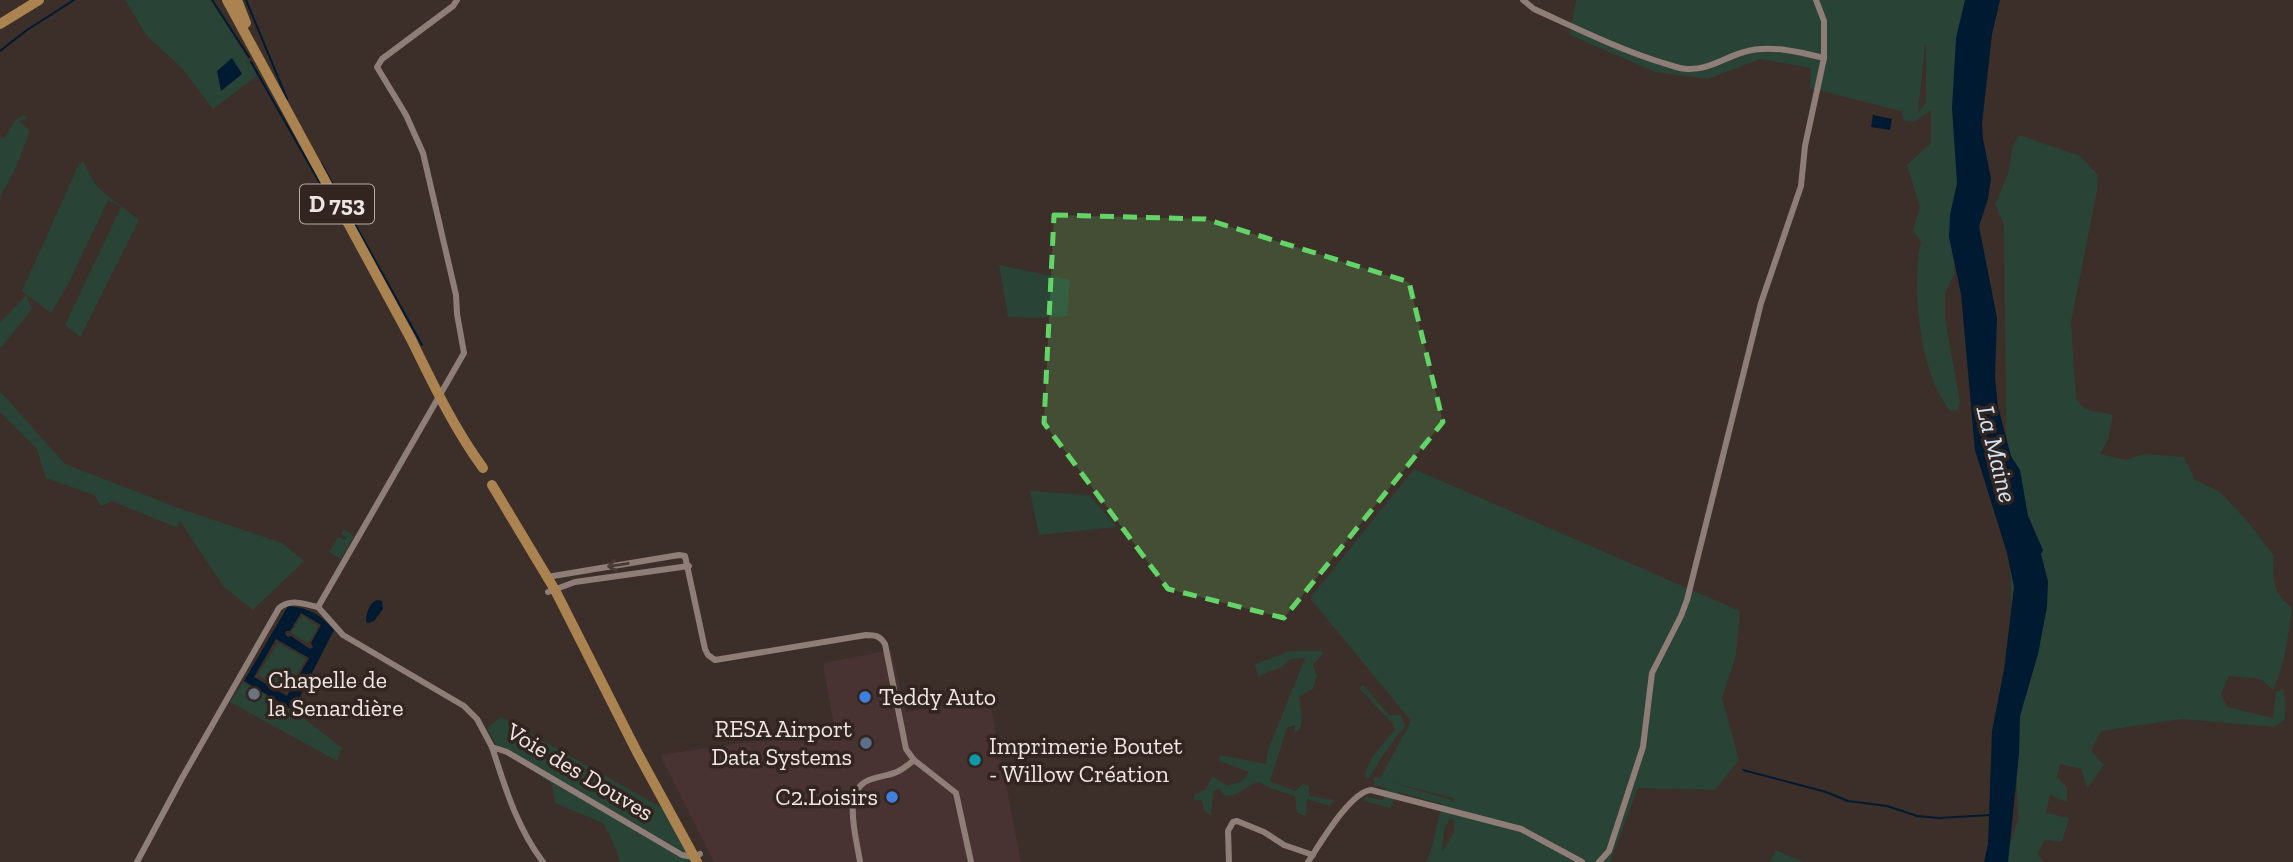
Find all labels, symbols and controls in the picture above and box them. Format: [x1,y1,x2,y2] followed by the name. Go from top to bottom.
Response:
[300,184,374,224] road number: D 753
[1970,402,2024,506] water label: La Maine
[607,558,630,571] one-way arrow
[268,665,403,722] place label: Chapelle de la Senardière
[879,682,996,711] place label: Teddy Auto
[246,686,262,702] marker: Chapelle de la Senardière
[857,689,873,705] marker: Teddy Auto
[711,714,852,771] place label: RESA Airport Data Systems
[501,716,659,827] street label: Voie des Douves
[989,731,1182,788] place label: Imprimerie Boutet - Willow Création
[858,735,874,751] marker: RESA Airport Data Systems
[967,752,983,768] marker: Imprimerie Boutet - Willow Création
[775,782,878,811] place label: C2.Loisirs
[884,789,900,805] marker: C2.Loisirs

